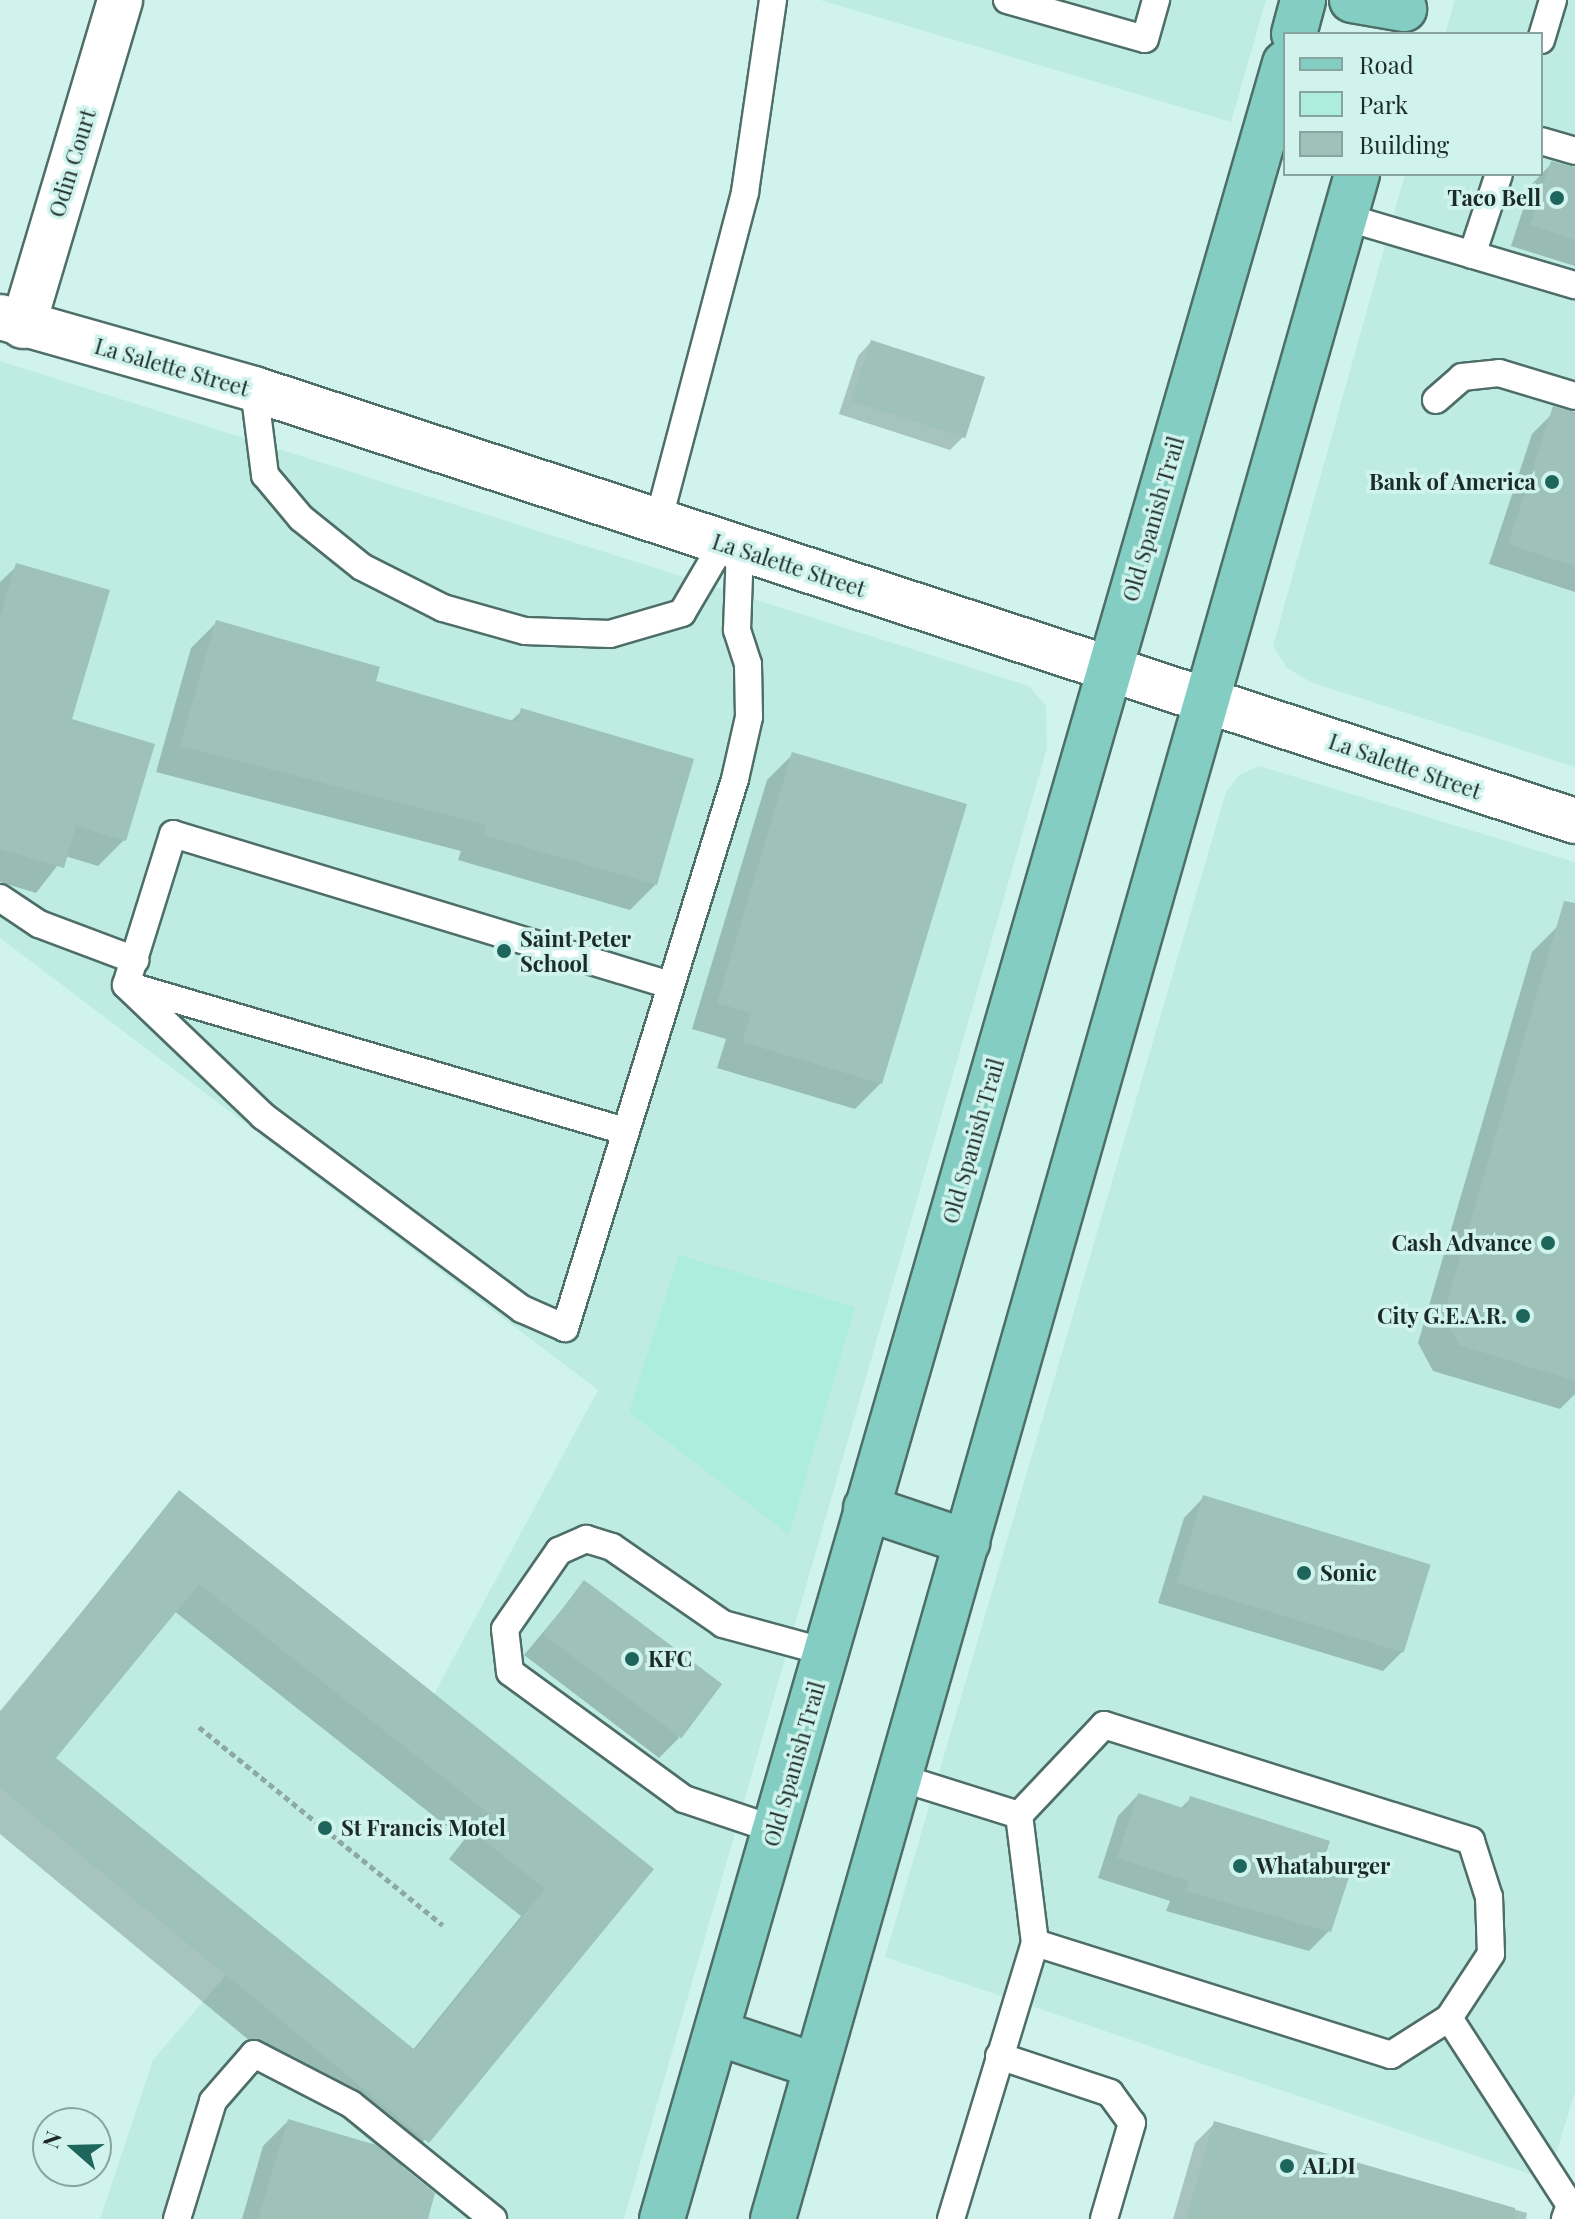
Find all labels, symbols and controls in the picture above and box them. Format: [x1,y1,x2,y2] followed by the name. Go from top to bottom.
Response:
[1283,32,1543,176] legend
[1359,48,1414,80] text: Road
[1359,88,1408,120] text: Park
[43,106,101,220] street label: Odin Court
[1359,128,1449,160] text: Building
[1447,185,1541,211] place label: Taco Bell
[1548,189,1566,207] marker: Taco Bell
[92,332,252,402] street label: La Salette Street
[1117,433,1189,605] street label: Old Spanish Trail
[1368,469,1536,495] place label: Bank of America
[1543,473,1561,491] marker: Bank of America
[709,528,869,602] street label: La Salette Street
[1325,728,1485,804] street label: La Salette Street
[520,925,631,976] place label: Saint Peter School
[495,942,513,960] marker: Saint Peter School
[937,1055,1009,1227] street label: Old Spanish Trail
[1391,1230,1532,1256] place label: Cash Advance
[1539,1234,1557,1252] marker: Cash Advance
[1376,1303,1507,1329] place label: City G.E.A.R.
[1514,1307,1532,1325] marker: City G.E.A.R.
[1320,1560,1377,1586] place label: Sonic
[1295,1564,1313,1582] marker: Sonic
[648,1646,692,1672] place label: KFC
[623,1650,641,1668] marker: KFC
[758,1678,830,1850] street label: Old Spanish Trail
[341,1815,506,1841] place label: St Francis Motel
[316,1819,334,1837] marker: St Francis Motel
[1256,1853,1390,1879] place label: Whataburger
[1231,1857,1249,1875] marker: Whataburger
[32,2107,112,2187] north arrow
[35,2127,68,2152] text: N
[1303,2153,1356,2179] place label: ALDI
[1278,2157,1296,2175] marker: ALDI

